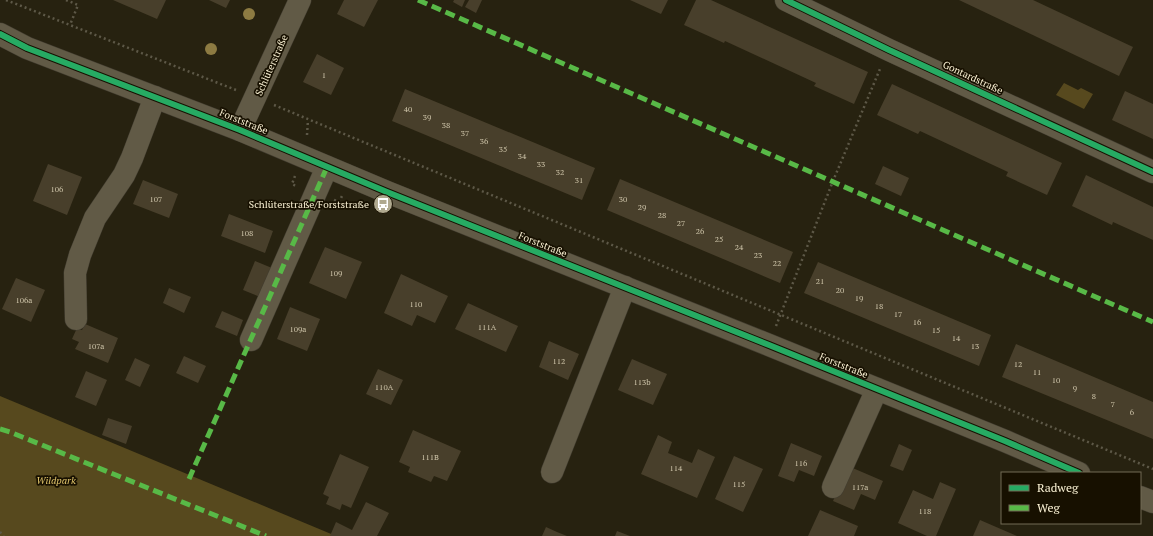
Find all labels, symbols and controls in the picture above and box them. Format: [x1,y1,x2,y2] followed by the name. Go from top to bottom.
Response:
[252,33,291,98] street label: Schlüterstraße
[941,58,1005,97] street label: Gontardstraße
[322,70,326,80] house number: 1
[404,104,412,114] house number: 40
[218,106,270,137] street label: Forststraße
[423,112,431,122] house number: 39
[442,120,450,130] house number: 38
[461,128,469,138] house number: 37
[480,136,489,146] house number: 36
[499,144,507,154] house number: 35
[518,151,527,161] house number: 34
[537,159,545,169] house number: 33
[556,167,564,177] house number: 32
[575,175,583,185] house number: 31
[51,184,64,194] house number: 106
[372,193,394,215] bus stop icon: Schlüterstraße/Forststraße
[150,194,162,204] house number: 107
[619,194,627,204] house number: 30
[249,198,369,211] place label: Schlüterstraße/Forststraße
[638,202,646,212] house number: 29
[658,210,666,220] house number: 28
[677,218,685,228] house number: 27
[696,226,705,236] house number: 26
[241,228,253,238] house number: 108
[517,229,569,260] street label: Forststraße
[715,234,723,244] house number: 25
[735,242,744,252] house number: 24
[754,250,762,260] house number: 23
[773,258,781,268] house number: 22
[330,268,342,278] house number: 109
[816,276,824,286] house number: 21
[836,285,844,295] house number: 20
[855,293,863,303] house number: 19
[16,295,32,305] house number: 106a
[410,299,422,309] house number: 110
[875,301,883,311] house number: 18
[894,309,902,319] house number: 17
[913,317,922,327] house number: 16
[478,322,497,332] house number: 111A
[290,324,306,334] house number: 109a
[932,325,940,335] house number: 15
[952,333,961,343] house number: 14
[88,341,104,351] house number: 107a
[971,341,979,351] house number: 13
[818,350,870,381] street label: Forststraße
[553,356,565,366] house number: 112
[1014,359,1022,369] house number: 12
[1033,367,1041,377] house number: 11
[1052,375,1060,385] house number: 10
[633,377,651,387] house number: 113b
[375,382,394,392] house number: 110A
[1073,383,1077,393] house number: 9
[1092,391,1096,401] house number: 8
[1111,399,1115,409] house number: 7
[1130,407,1135,417] house number: 6
[421,452,439,462] house number: 111B
[795,458,808,468] house number: 116
[670,463,683,473] house number: 114
[1001,472,1141,524] legend
[36,474,76,487] park label: Wildpark
[733,479,745,489] house number: 115
[1037,480,1079,495] text: Radweg
[852,482,868,492] house number: 117a
[1037,500,1060,515] text: Weg
[919,506,931,516] house number: 118

